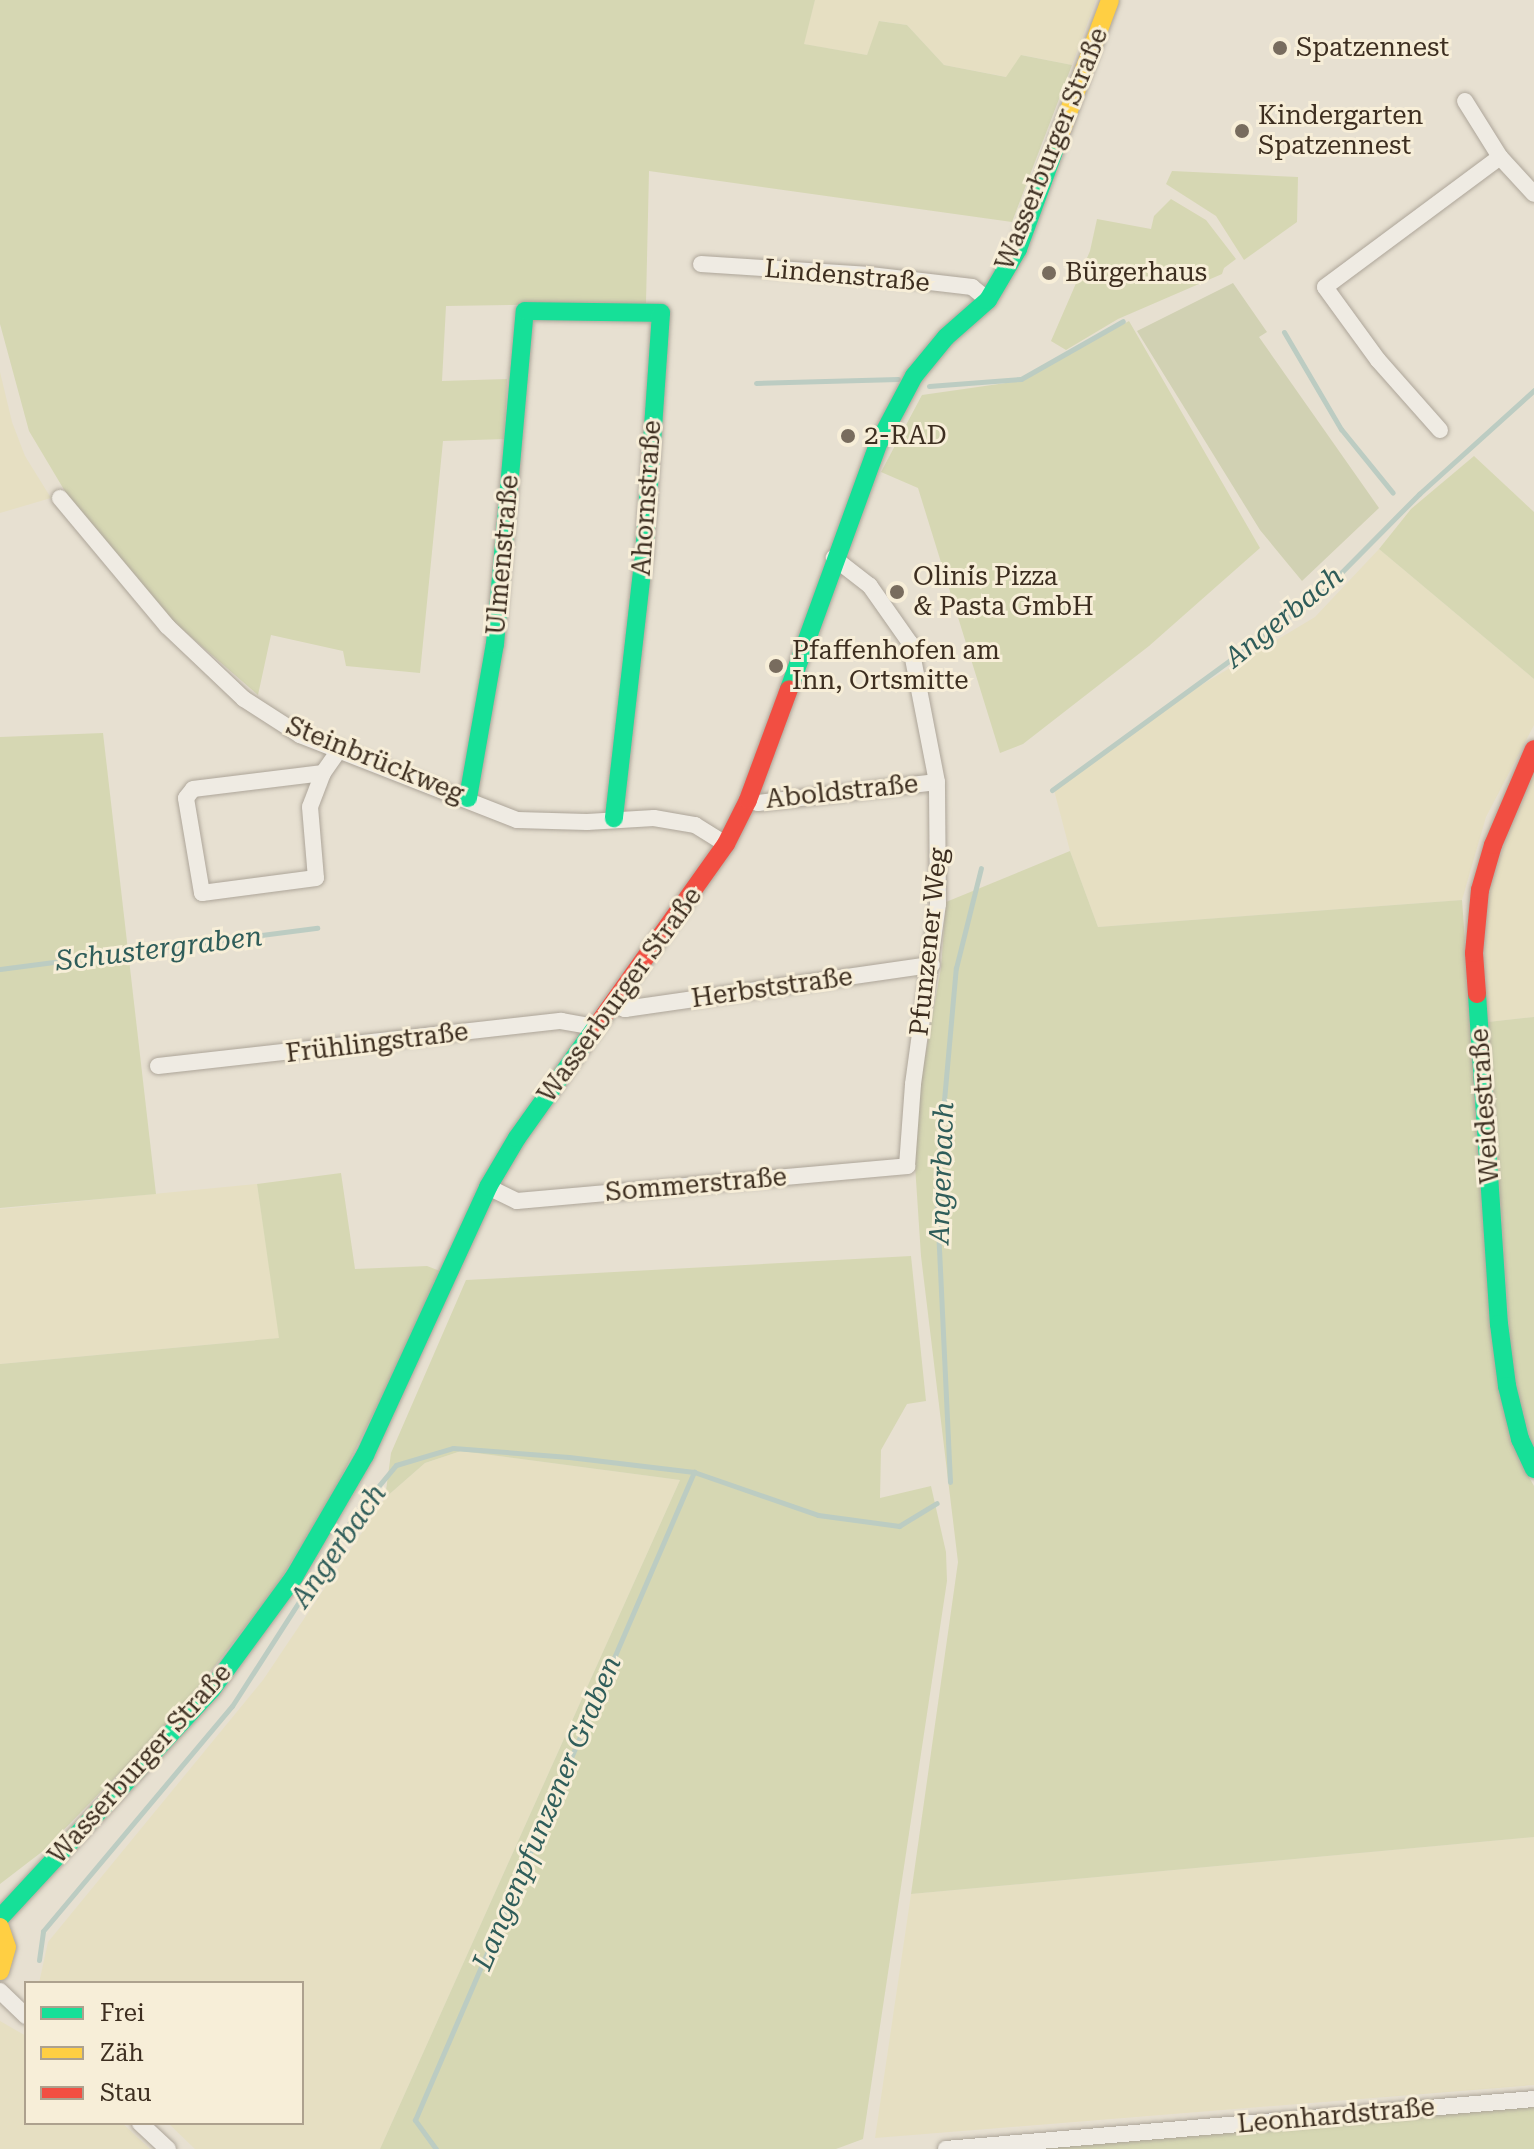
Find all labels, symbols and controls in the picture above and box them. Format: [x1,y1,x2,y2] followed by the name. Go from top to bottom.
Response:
[989,23,1115,275] street label: Wasserburger Straße
[1296,32,1449,64] place label: Spatzennest
[1271,39,1289,57] marker: Spatzennest
[1258,100,1423,162] place label: Kindergarten Spatzennest
[1233,122,1251,140] marker: Kindergarten Spatzennest
[763,253,931,299] street label: Lindenstraße
[1065,257,1207,289] place label: Bürgerhaus
[1040,264,1058,282] marker: Bürgerhaus
[626,419,668,577] street label: Ahornstraße
[864,420,947,452] place label: 2-RAD
[839,427,857,445] marker: 2-RAD
[480,474,526,636] street label: Ulmenstraße
[1218,559,1350,675] water label: Angerbach
[913,561,1094,622] place label: Olini´s Pizza & Pasta GmbH
[888,583,906,601] marker: Olini´s Pizza & Pasta GmbH
[792,635,1000,696] place label: Pfaffenhofen am Inn, Ortsmitte
[767,657,785,675] marker: Pfaffenhofen am Inn, Ortsmitte
[282,710,468,810] street label: Steinbrückweg
[764,768,920,816] street label: Aboldstraße
[904,846,954,1038] street label: Pfunzener Weg
[531,881,709,1109] street label: Wasserburger Straße
[54,920,264,978] water label: Schustergraben
[689,961,855,1015] street label: Herbststraße
[284,1016,470,1070] street label: Frühlingstraße
[1464,1027,1506,1185] street label: Weidestraße
[923,1101,961,1245] water label: Angerbach
[604,1162,788,1208] street label: Sommerstraße
[284,1478,394,1614] water label: Angerbach
[466,1651,628,1975] water label: Langenpfunzener Graben
[42,1658,238,1870] street label: Wasserburger Straße
[24,1981,304,2125] legend
[100,1999,145,2027] text: Frei
[100,2039,144,2067] text: Zäh
[100,2079,152,2107] text: Stau
[1236,2092,1436,2140] street label: Leonhardstraße

